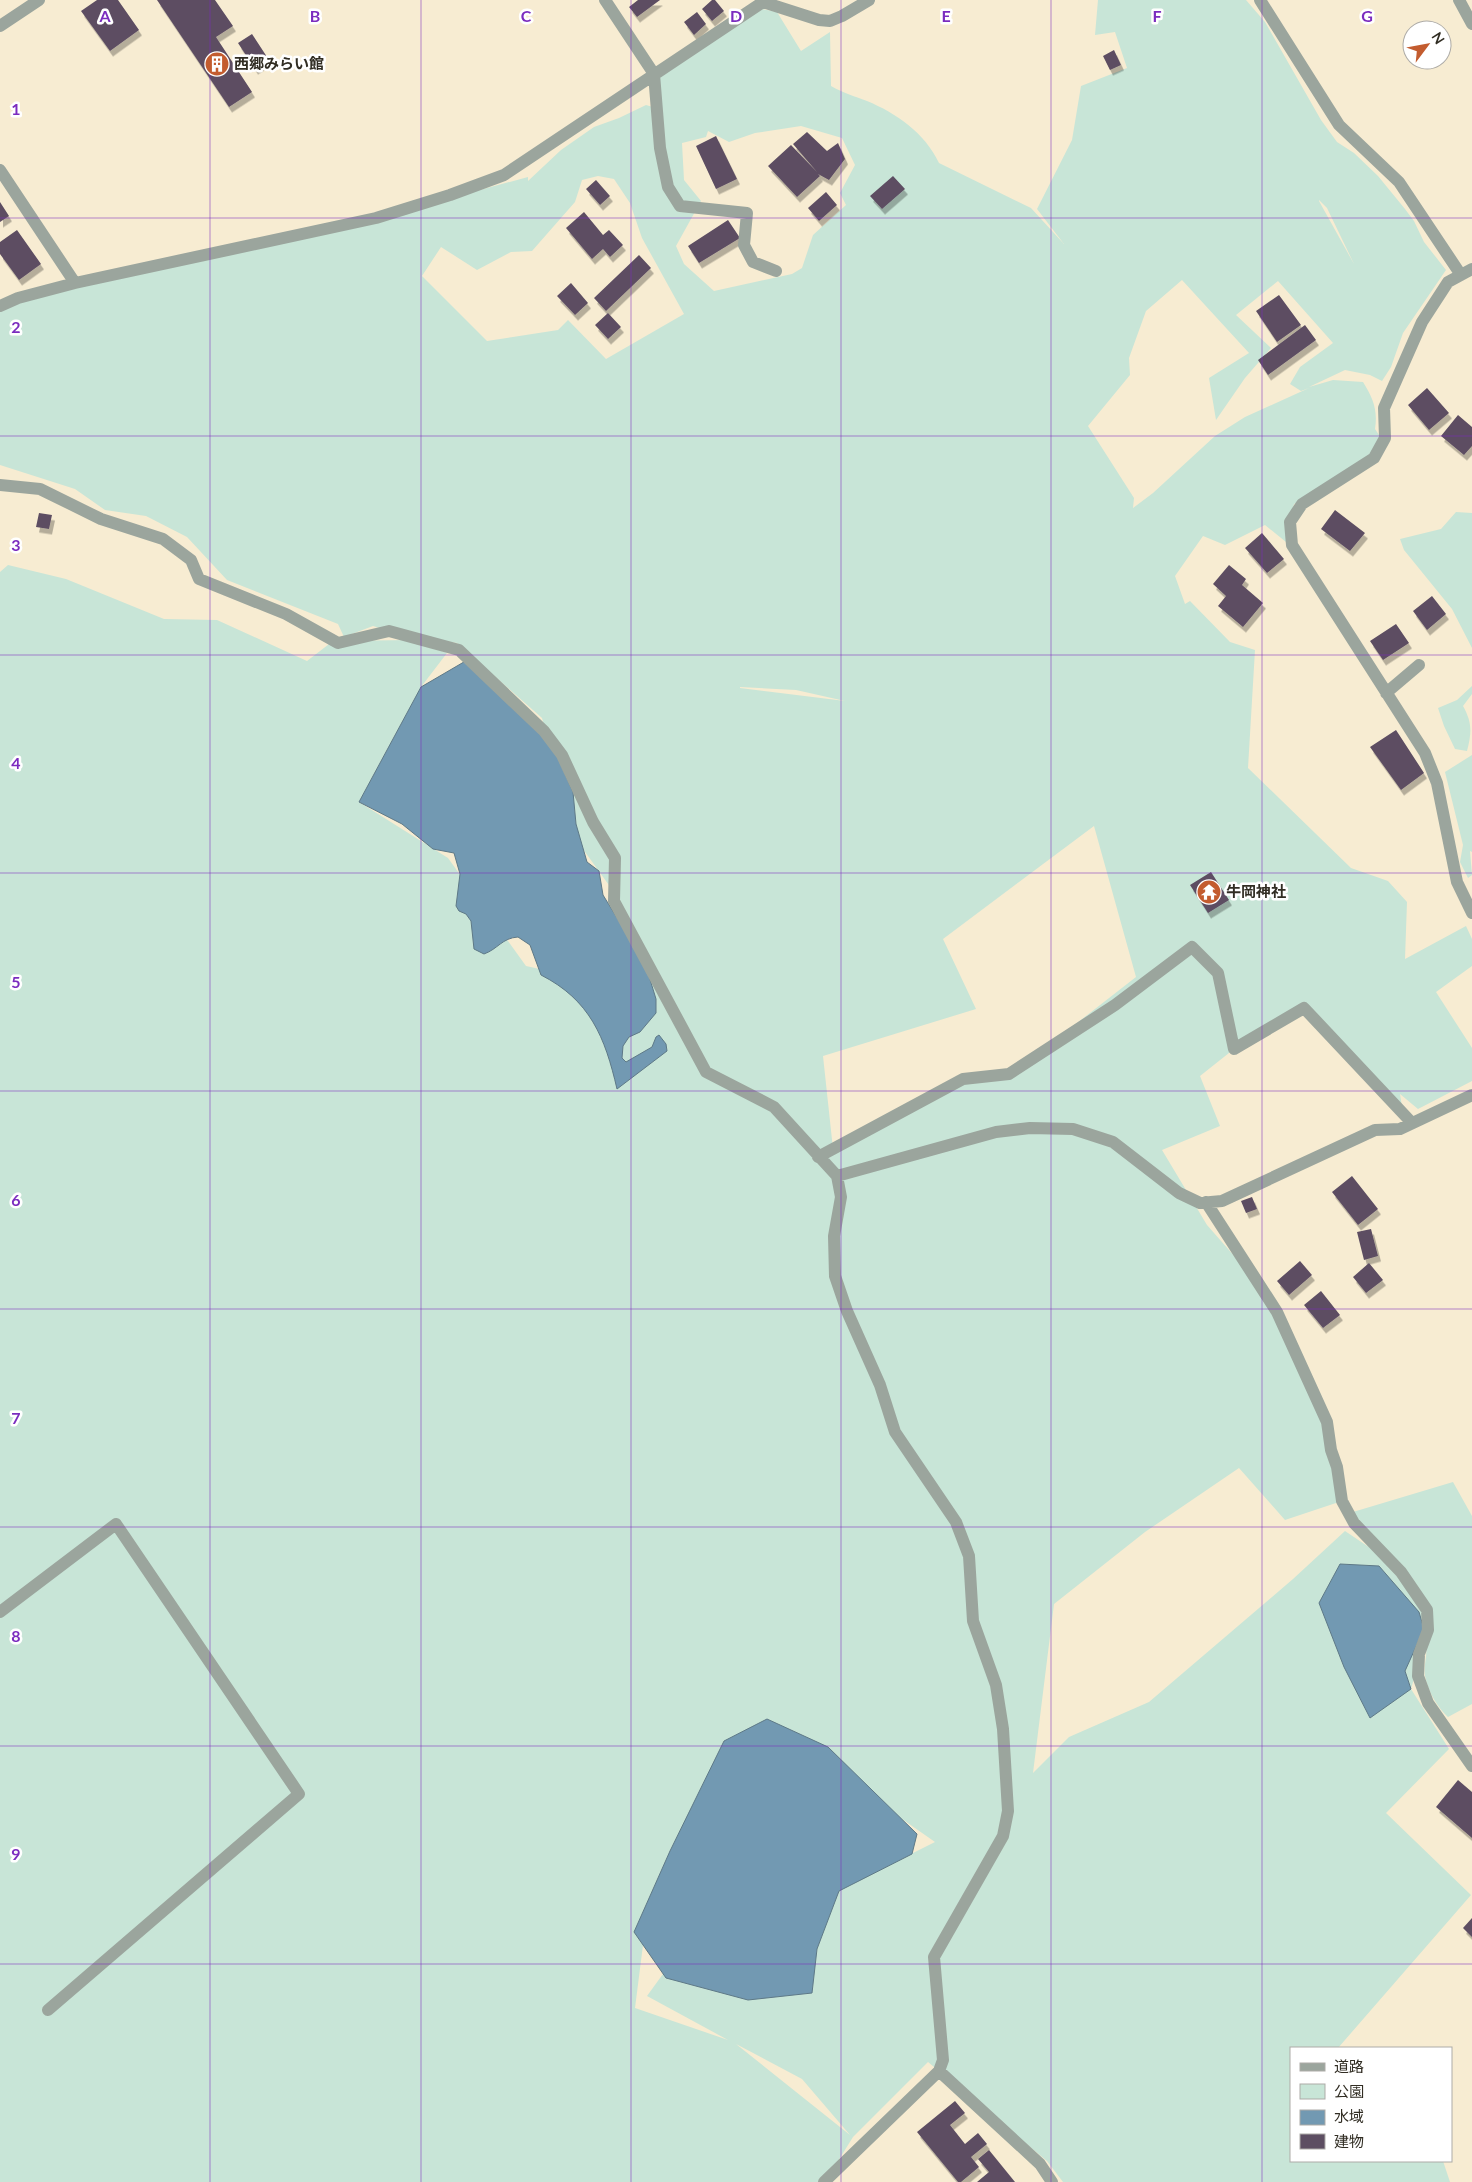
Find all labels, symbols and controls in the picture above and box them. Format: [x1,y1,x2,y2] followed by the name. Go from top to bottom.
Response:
[98,6,111,25] text: A
[310,6,320,25] text: B
[521,6,532,25] text: C
[730,6,742,25] text: D
[941,6,951,25] text: E
[1152,6,1162,25] text: F
[1361,6,1373,25] text: G
[1402,20,1452,70] north arrow
[1428,29,1449,47] text: N
[204,51,230,77] building icon: 西郷みらい館
[234,54,324,72] place label: 西郷みらい館
[11,99,21,118] text: 1
[11,317,21,336] text: 2
[11,535,21,554] text: 3
[11,753,21,772] text: 4
[1196,879,1222,905] temple icon: 牛岡神社
[1226,882,1286,900] place label: 牛岡神社
[11,972,21,991] text: 5
[11,1190,21,1209] text: 6
[11,1408,21,1427] text: 7
[11,1626,21,1645] text: 8
[11,1844,21,1863] text: 9
[1290,2047,1452,2162] legend
[1334,2057,1364,2075] text: 道路
[1334,2082,1364,2100] text: 公園
[1334,2107,1364,2125] text: 水域
[1334,2132,1364,2150] text: 建物

